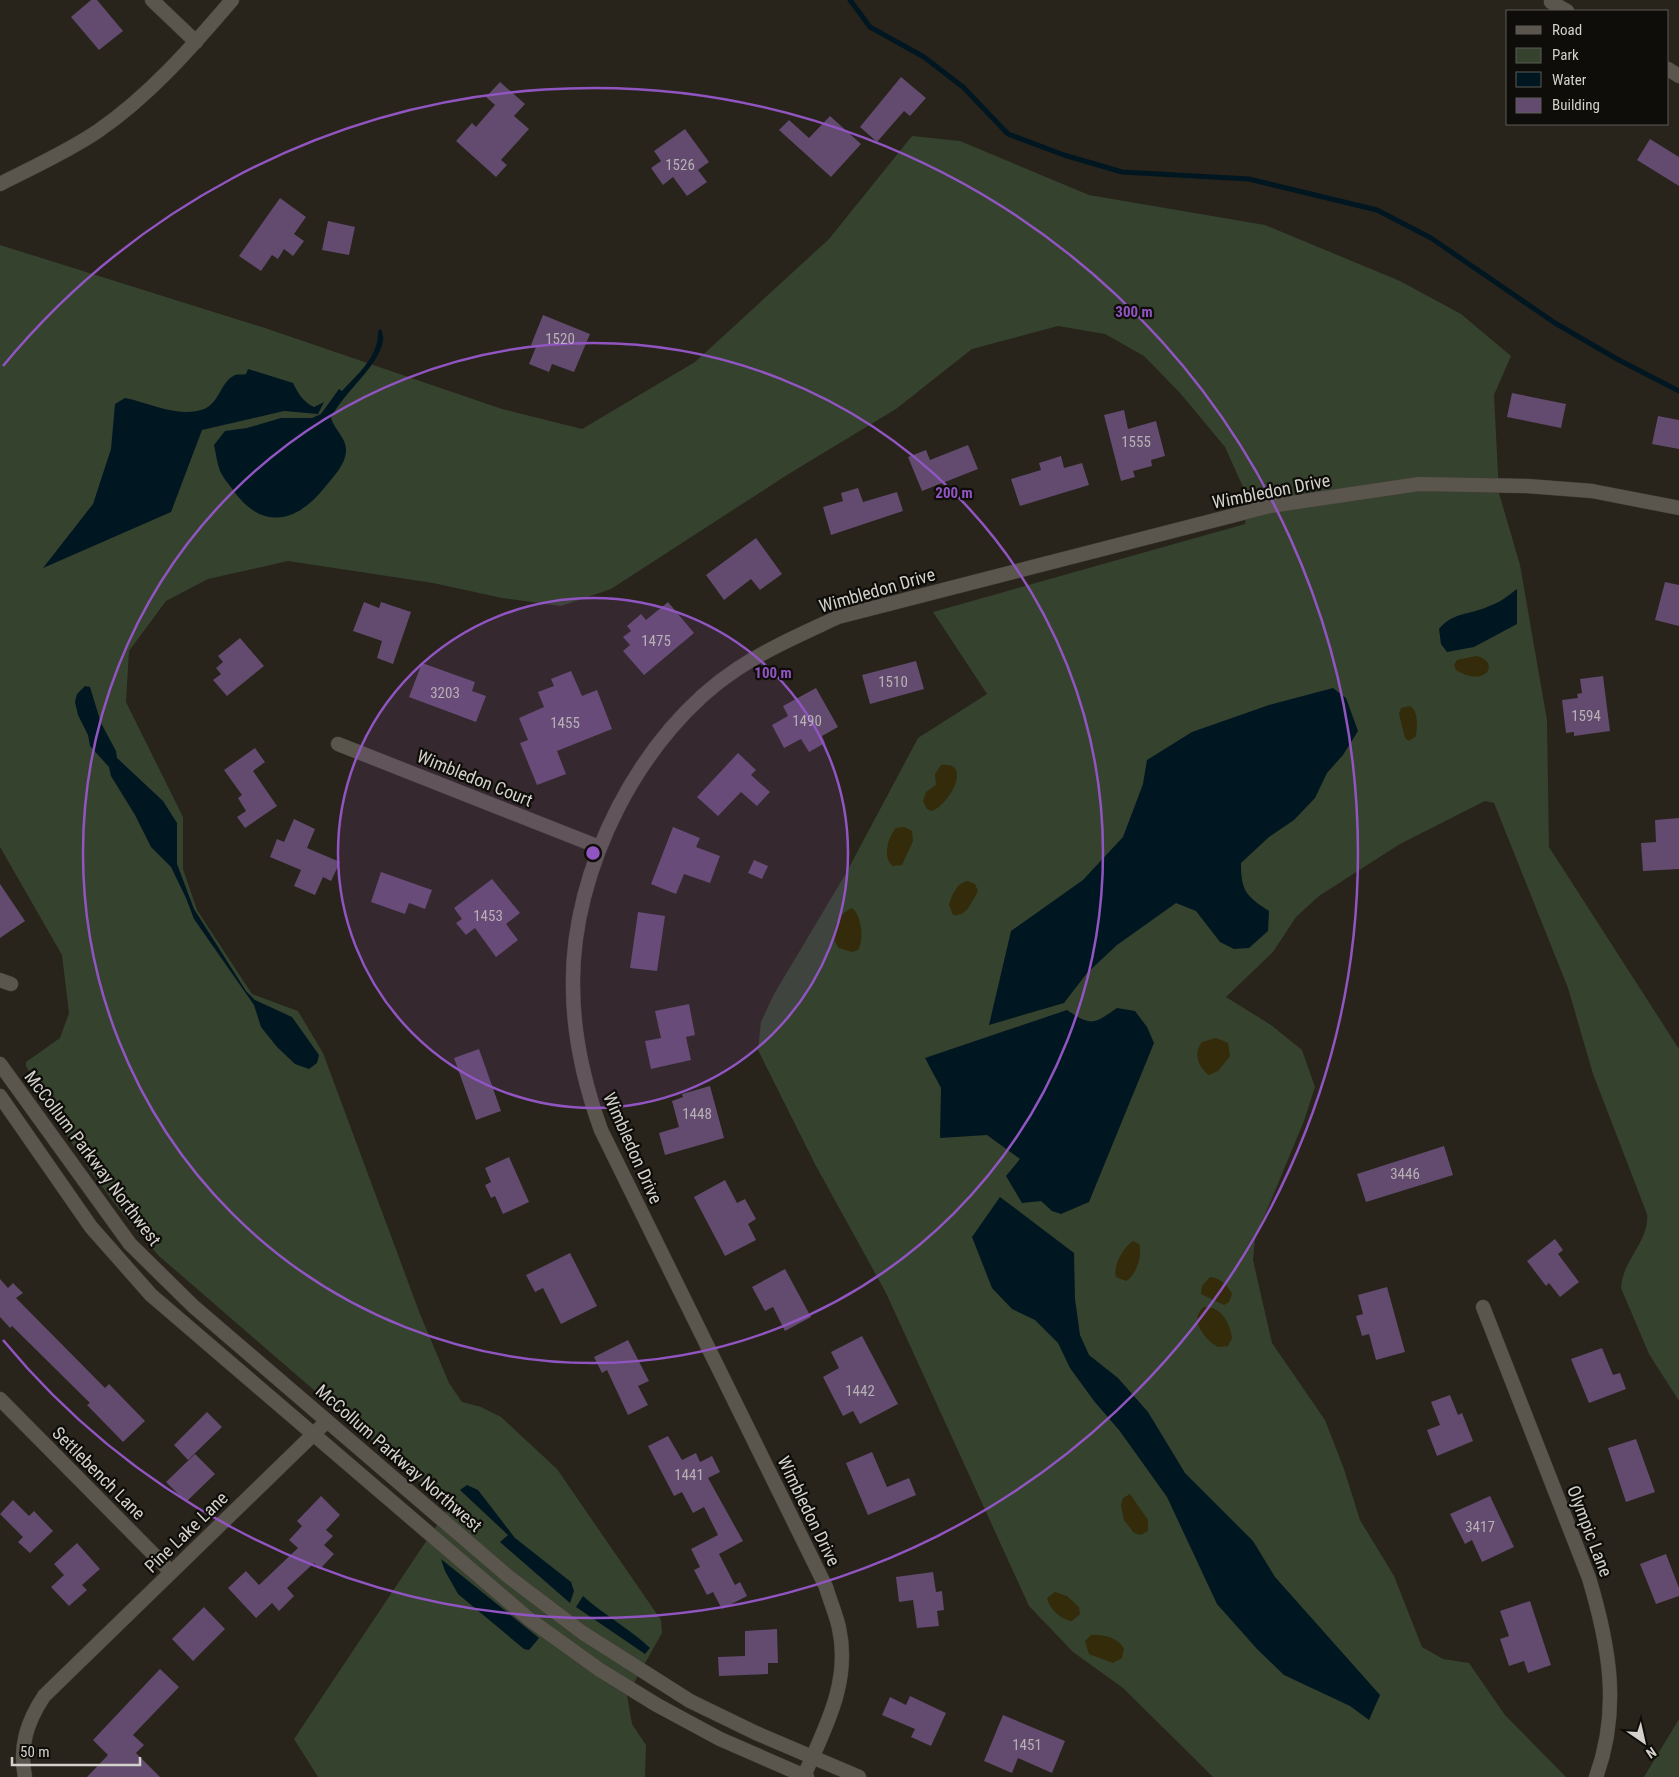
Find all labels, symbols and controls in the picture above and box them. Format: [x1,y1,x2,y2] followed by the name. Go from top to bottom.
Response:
[1506,10,1669,125] legend
[1552,21,1582,39] text: Road
[1552,46,1579,64] text: Park
[1552,71,1587,89] text: Water
[1552,96,1600,114] text: Building
[665,156,695,174] house number: 1526
[1115,303,1153,321] text: 300 m
[545,330,575,348] house number: 1520
[1121,433,1151,451] house number: 1555
[1210,469,1332,513] street label: Wimbledon Drive
[935,484,973,502] text: 200 m
[817,563,937,617] street label: Wimbledon Drive
[641,632,671,650] house number: 1475
[754,664,792,682] text: 100 m
[878,673,908,691] house number: 1510
[430,684,460,702] house number: 3203
[1571,707,1601,725] house number: 1594
[792,712,822,730] house number: 1490
[550,714,580,732] house number: 1455
[414,745,536,811] street label: Wimbledon Court
[584,844,602,862] centre of rings
[473,907,503,925] house number: 1453
[20,1066,166,1250] street label: McCollum Parkway Northwest
[599,1089,667,1207] street label: Wimbledon Drive
[682,1105,712,1123] house number: 1448
[1390,1165,1420,1183] house number: 3446
[312,1380,486,1536] street label: McCollum Parkway Northwest
[845,1382,875,1400] house number: 1442
[48,1422,150,1524] street label: Settlebench Lane
[773,1453,845,1569] street label: Wimbledon Drive
[674,1466,704,1484] house number: 1441
[1563,1483,1617,1579] street label: Olympic Lane
[140,1487,232,1577] street label: Pine Lake Lane
[1465,1518,1495,1536] house number: 3417
[1619,1717,1669,1767] north arrow
[12,1734,140,1766] scale bar
[1012,1736,1042,1754] house number: 1451
[20,1743,50,1761] text: 50 m
[1643,1744,1659,1762] text: N

